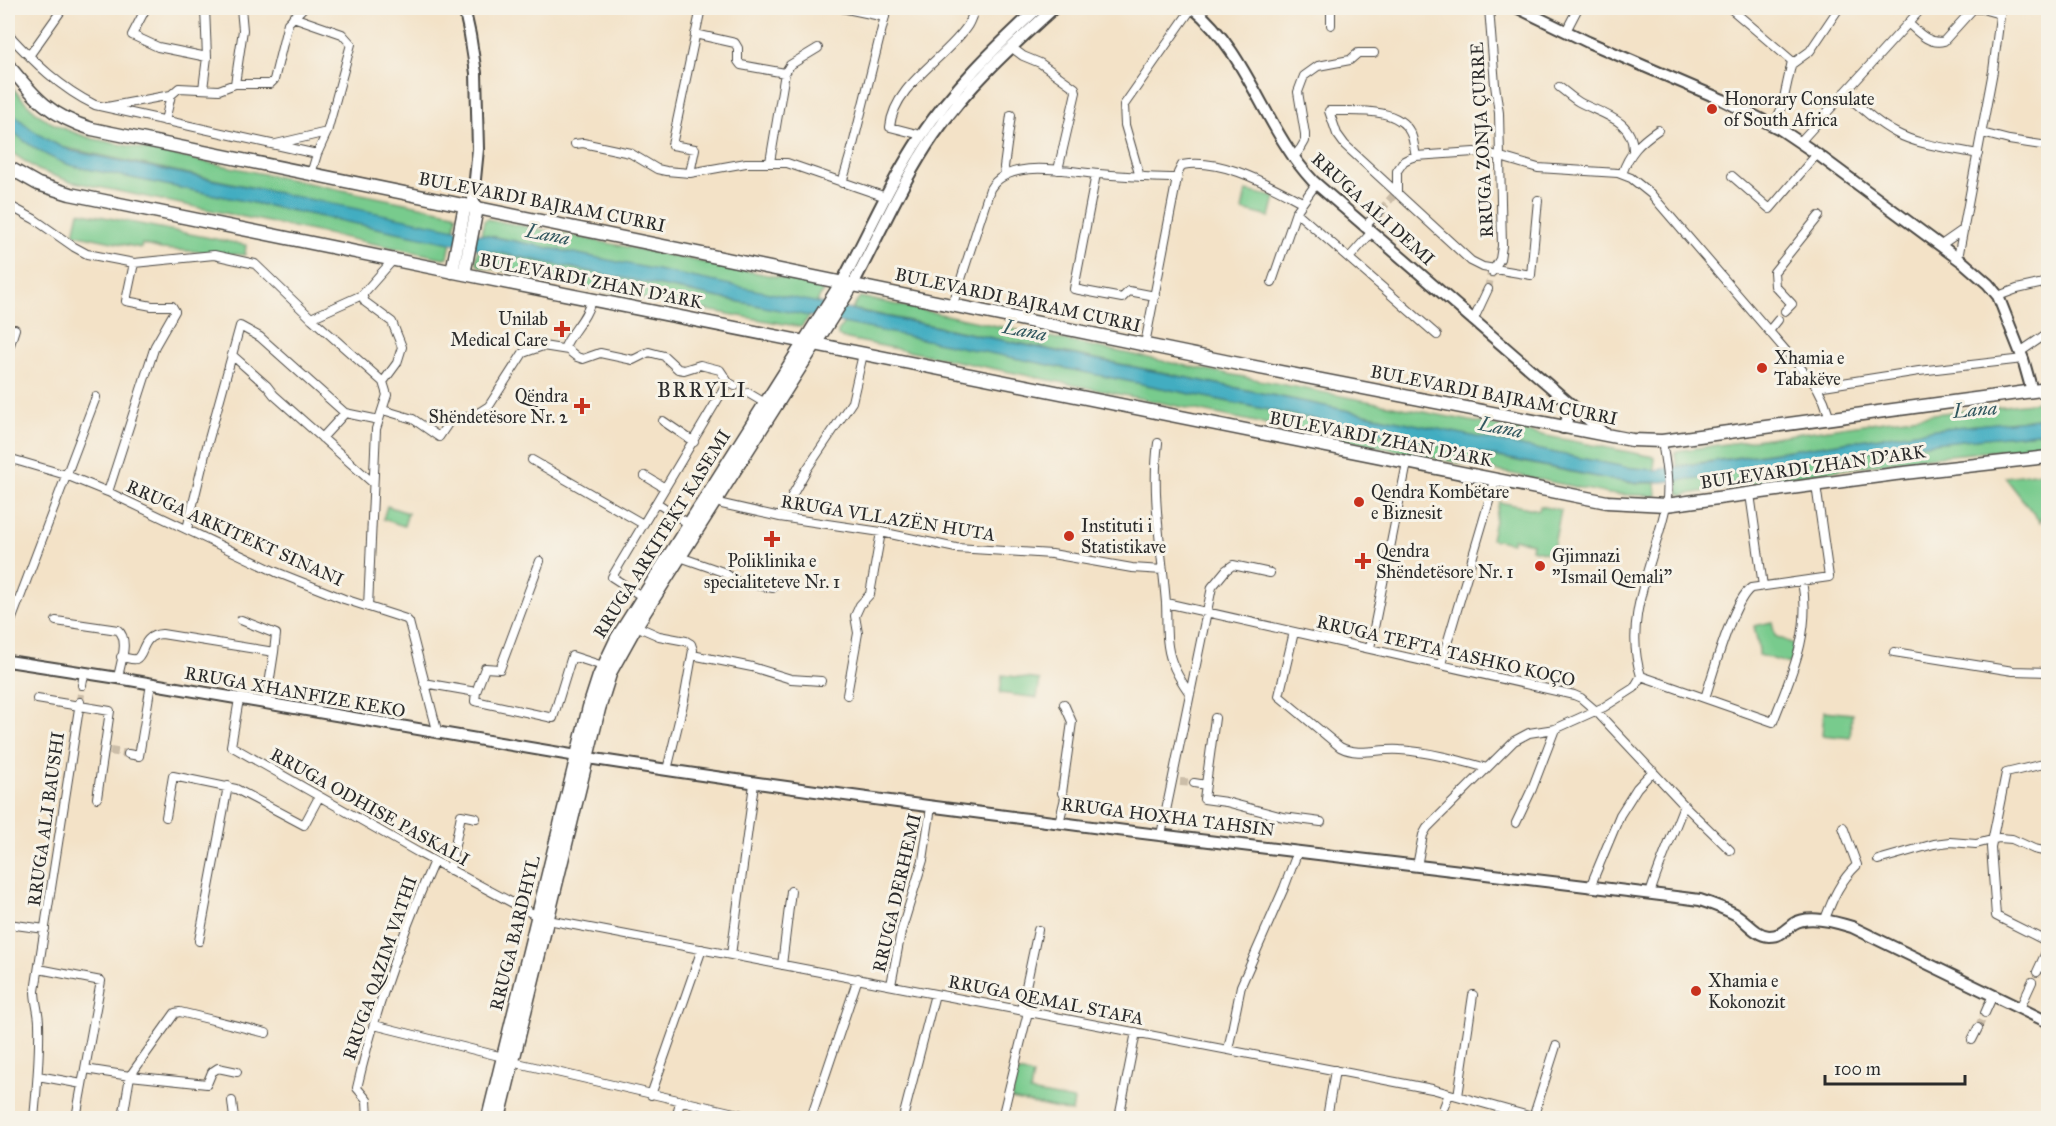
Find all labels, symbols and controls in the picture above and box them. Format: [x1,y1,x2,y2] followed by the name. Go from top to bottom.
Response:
[1466,42,1499,238] street label: RRUGA ZONJA ÇURRE
[1724,88,1875,131] place label: Honorary Consulate of South Africa
[1705,102,1719,116] marker: Honorary Consulate of South Africa
[1307,148,1439,270] street label: RRUGA ALI DEMI
[416,167,668,238] street label: BULEVARDI BAJRAM CURRI
[523,218,572,250] water label: Lana
[477,249,706,314] street label: BULEVARDI ZHAN D'ARK
[893,263,1143,338] street label: BULEVARDI BAJRAM CURRI
[450,308,548,351] place label: Unilab Medical Care
[1000,314,1049,346] water label: Lana
[553,320,571,338] marker: Unilab Medical Care
[1774,347,1845,390] place label: Xhamia e Tabakëve
[1368,360,1620,431] street label: BULEVARDI BAJRAM CURRI
[1755,361,1769,375] marker: Xhamia e Tabakëve
[657,377,747,403] district label: BRRYLI
[429,385,568,428] place label: Qëndra Shëndetësore Nr. 2
[1951,395,1998,423] water label: Lana
[573,397,591,415] marker: Qëndra Shëndetësore Nr. 2
[1267,407,1496,472] street label: BULEVARDI ZHAN D'ARK
[1476,411,1525,443] water label: Lana
[589,426,735,642] street label: RRUGA ARKITEKT KASEMI
[1699,440,1928,494] street label: BULEVARDI ZHAN D'ARK
[123,475,347,591] street label: RRUGA ARKITEKT SINANI
[1371,481,1509,524] place label: Qendra Kombëtare e Biznesit
[779,490,997,546] street label: RRUGA VLLAZËN HUTA
[1352,495,1366,509] marker: Qendra Kombëtare e Biznesit
[1081,515,1166,558] place label: Instituti i Statistikave
[1062,529,1076,543] marker: Instituti i Statistikave
[763,530,781,548] marker: Poliklinika e specialiteteve Nr. 1
[1376,540,1514,583] place label: Qendra Shëndetësore Nr. 1
[1552,545,1672,588] place label: Gjimnazi "Ismail Qemali"
[704,550,840,593] place label: Poliklinika e specialiteteve Nr. 1
[1354,552,1372,570] marker: Qendra Shëndetësore Nr. 1
[1533,559,1547,573] marker: Gjimnazi "Ismail Qemali"
[1314,610,1578,692] street label: RRUGA TEFTA TASHKO KOÇO
[183,662,407,722] street label: RRUGA XHANFIZE KEKO
[23,730,69,908] street label: RRUGA ALI BAUSHI
[267,743,474,871] street label: RRUGA ODHISE PASKALI
[1060,793,1276,841] street label: RRUGA HOXHA TAHSIN
[868,811,926,974] street label: RRUGA DERHEMI
[485,852,545,1013] street label: RRUGA BARDHYL
[338,873,422,1063] street label: RRUGA QAZIM VATHI
[946,970,1146,1030] street label: RRUGA QEMAL STAFA
[1708,970,1786,1013] place label: Xhamia e Kokonozit
[1689,984,1703,998] marker: Xhamia e Kokonozit
[1825,1048,1964,1086] scale bar
[1834,1058,1881,1080] text: 100 m

